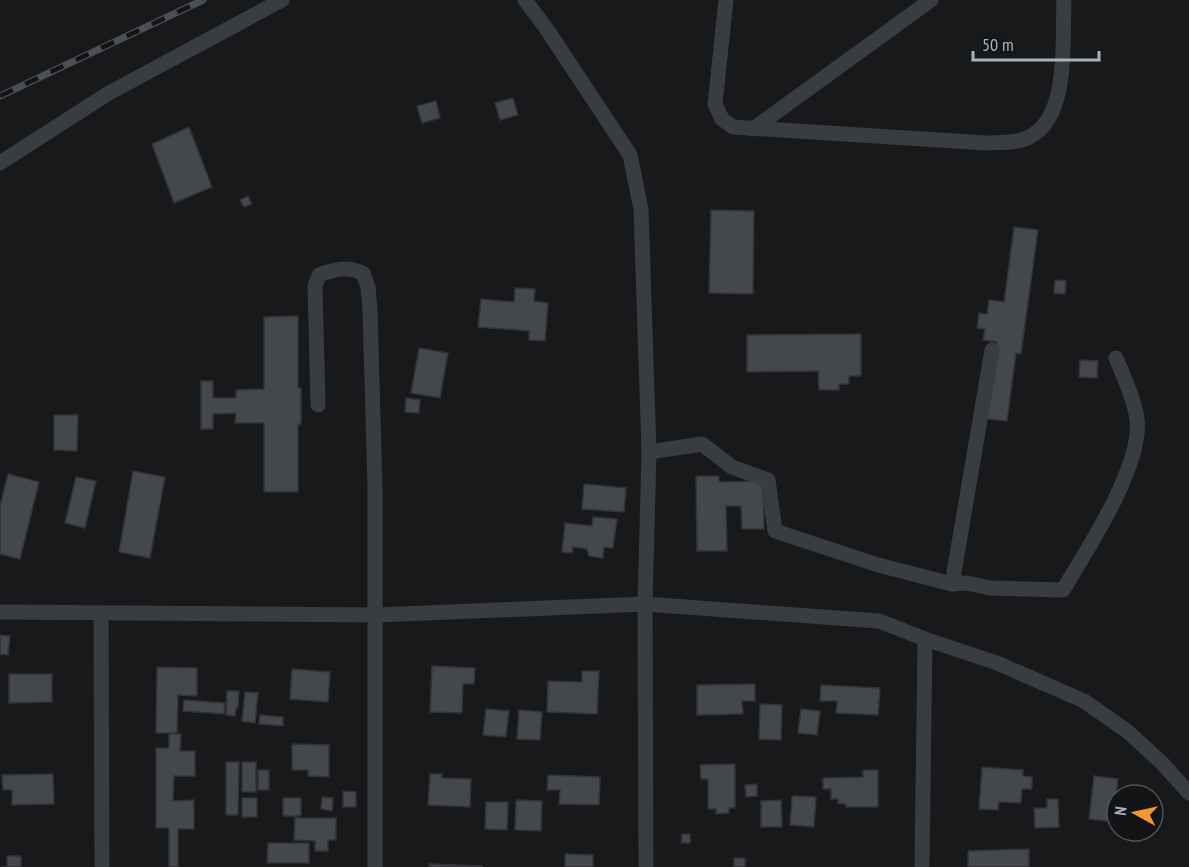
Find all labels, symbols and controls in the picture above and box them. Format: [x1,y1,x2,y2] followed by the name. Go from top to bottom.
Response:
[973,24,1099,62] scale bar
[982,33,1014,56] text: 50 m
[1105,783,1165,843] north arrow
[1110,805,1131,817] text: N

